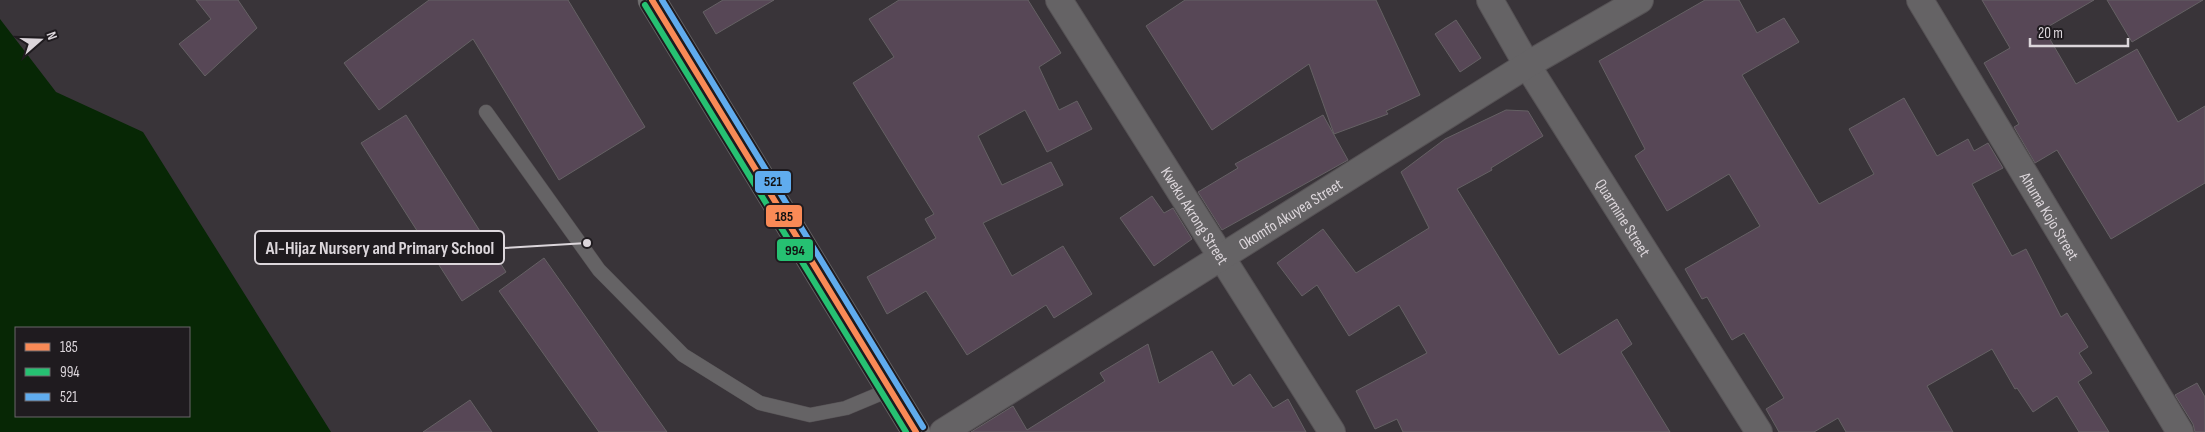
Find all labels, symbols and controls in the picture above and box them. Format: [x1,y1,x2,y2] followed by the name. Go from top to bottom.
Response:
[15,15,65,65] north arrow
[2030,15,2128,47] scale bar
[2038,24,2063,43] text: 20 m
[42,29,61,42] text: N
[1156,164,1232,269] street label: Kweku Akrong Street
[2014,168,2082,264] street label: Ahuma Kojo Street
[754,170,792,194] line badge: 521
[764,173,782,190] text: 521
[1235,175,1346,255] street label: Okomfo Akuyea Street
[1590,176,1654,261] street label: Quarmine Street
[765,204,803,228] line badge: 185
[775,208,793,225] text: 185
[255,231,504,264] callout: Al-Hijaz Nursery and Primary School
[265,238,494,259] text: Al-Hijaz Nursery and Primary School
[776,238,814,262] line badge: 994
[785,242,805,259] text: 994
[15,327,190,417] legend
[60,338,78,357] text: 185
[60,363,80,382] text: 994
[60,388,78,407] text: 521

